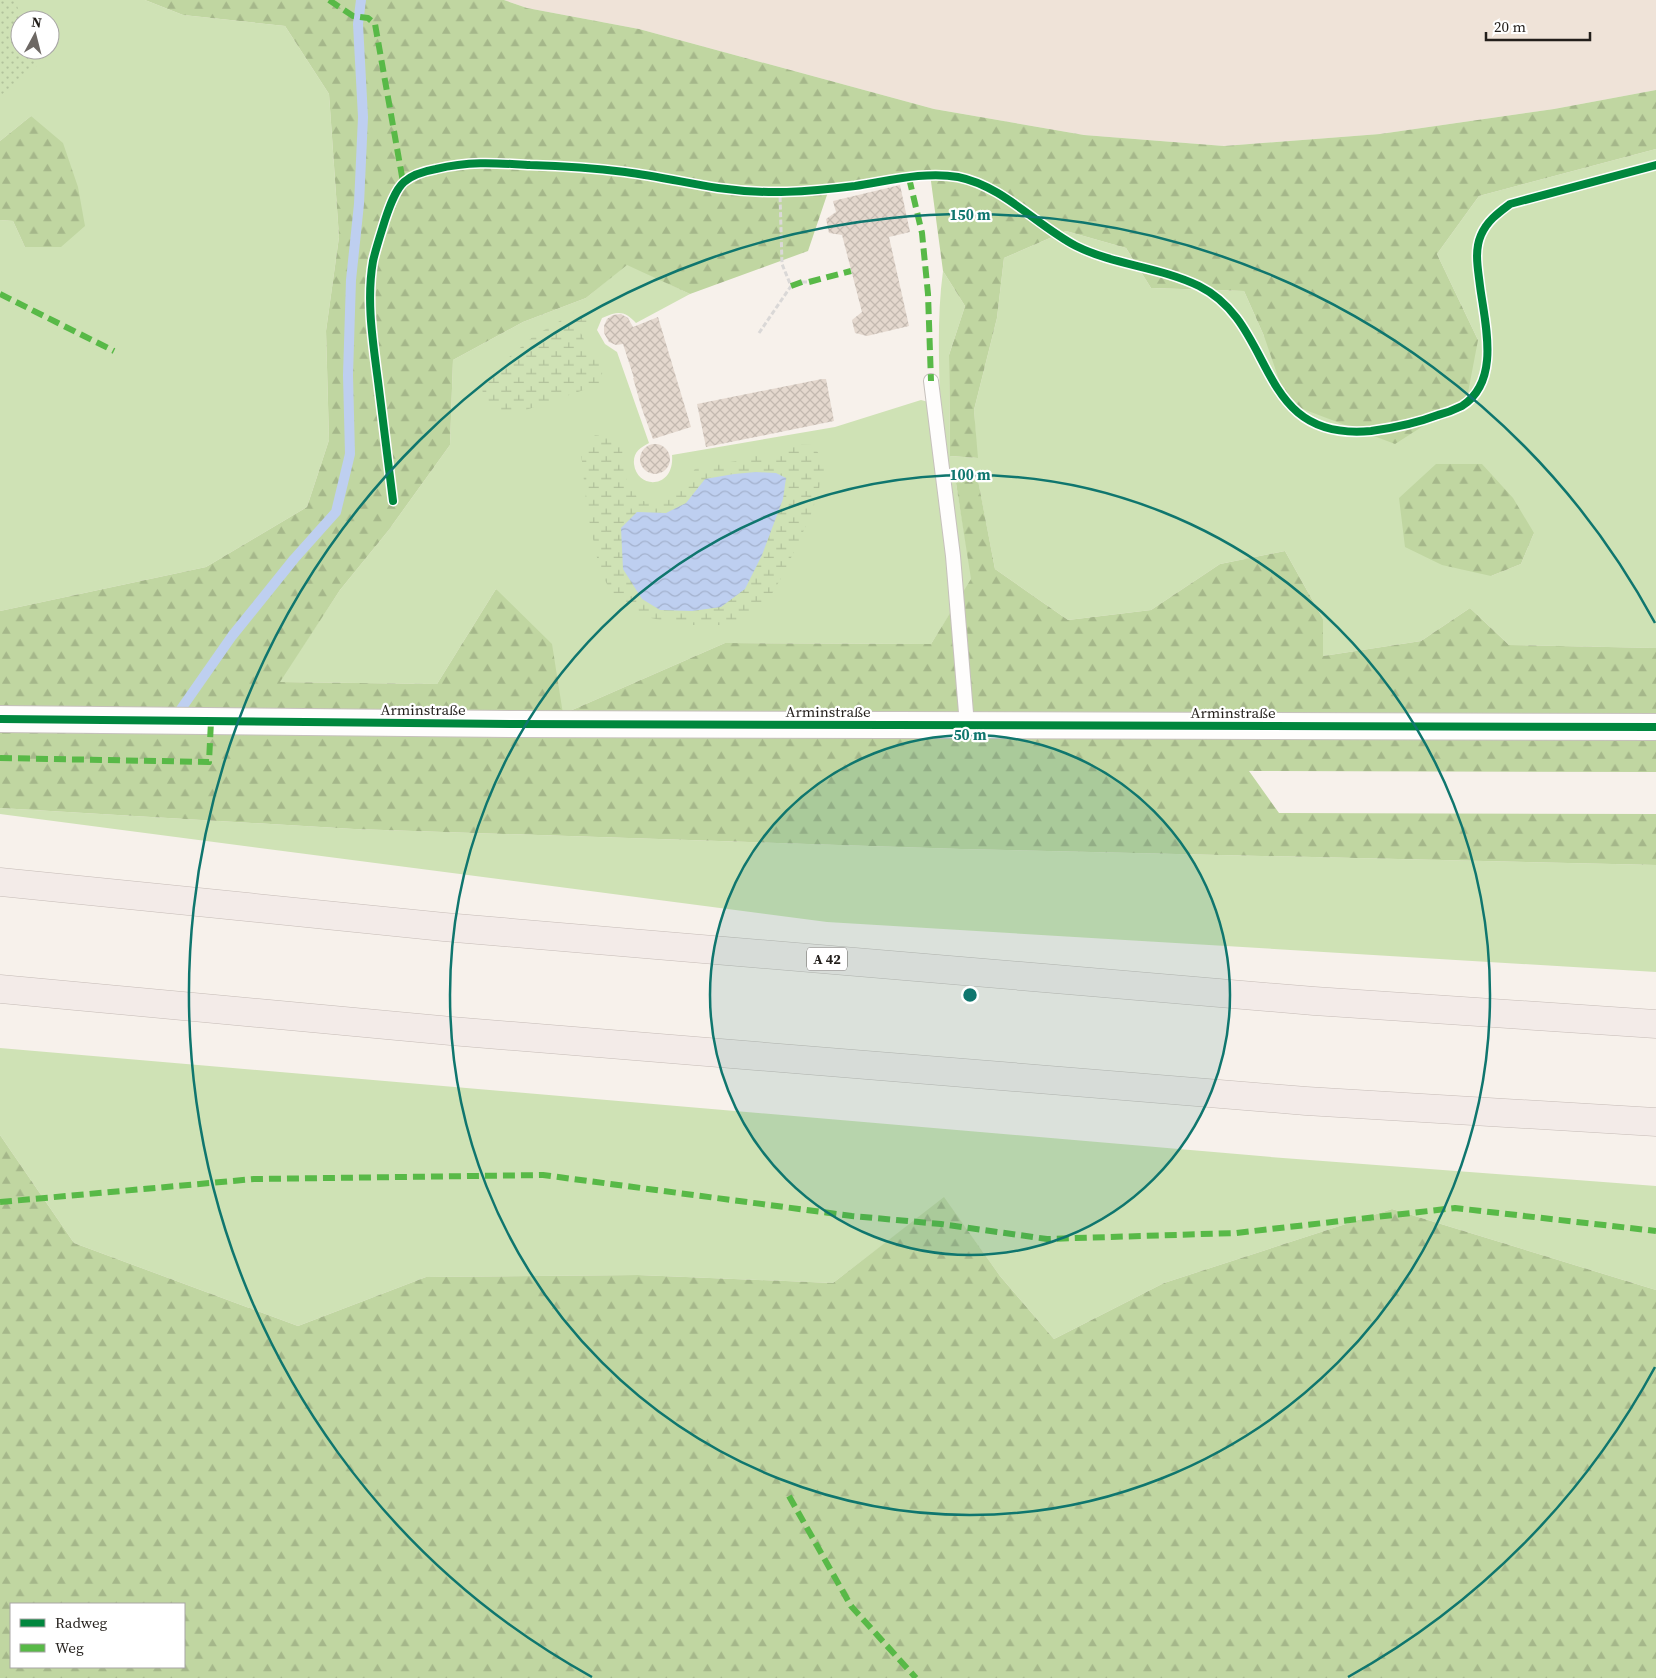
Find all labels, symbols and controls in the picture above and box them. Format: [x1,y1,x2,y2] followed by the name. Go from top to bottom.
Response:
[10,10,60,60] north arrow
[1486,10,1590,42] scale bar
[30,12,43,33] text: N
[1494,16,1526,37] text: 20 m
[949,204,991,225] text: 150 m
[949,464,991,485] text: 100 m
[380,699,466,720] street label: Arminstraße
[785,701,871,722] street label: Arminstraße
[1190,702,1276,723] street label: Arminstraße
[953,724,987,745] text: 50 m
[807,948,847,971] road number: A 42
[961,986,979,1004] centre of rings
[10,1603,185,1668] legend
[55,1612,108,1633] text: Radweg
[55,1637,84,1658] text: Weg

